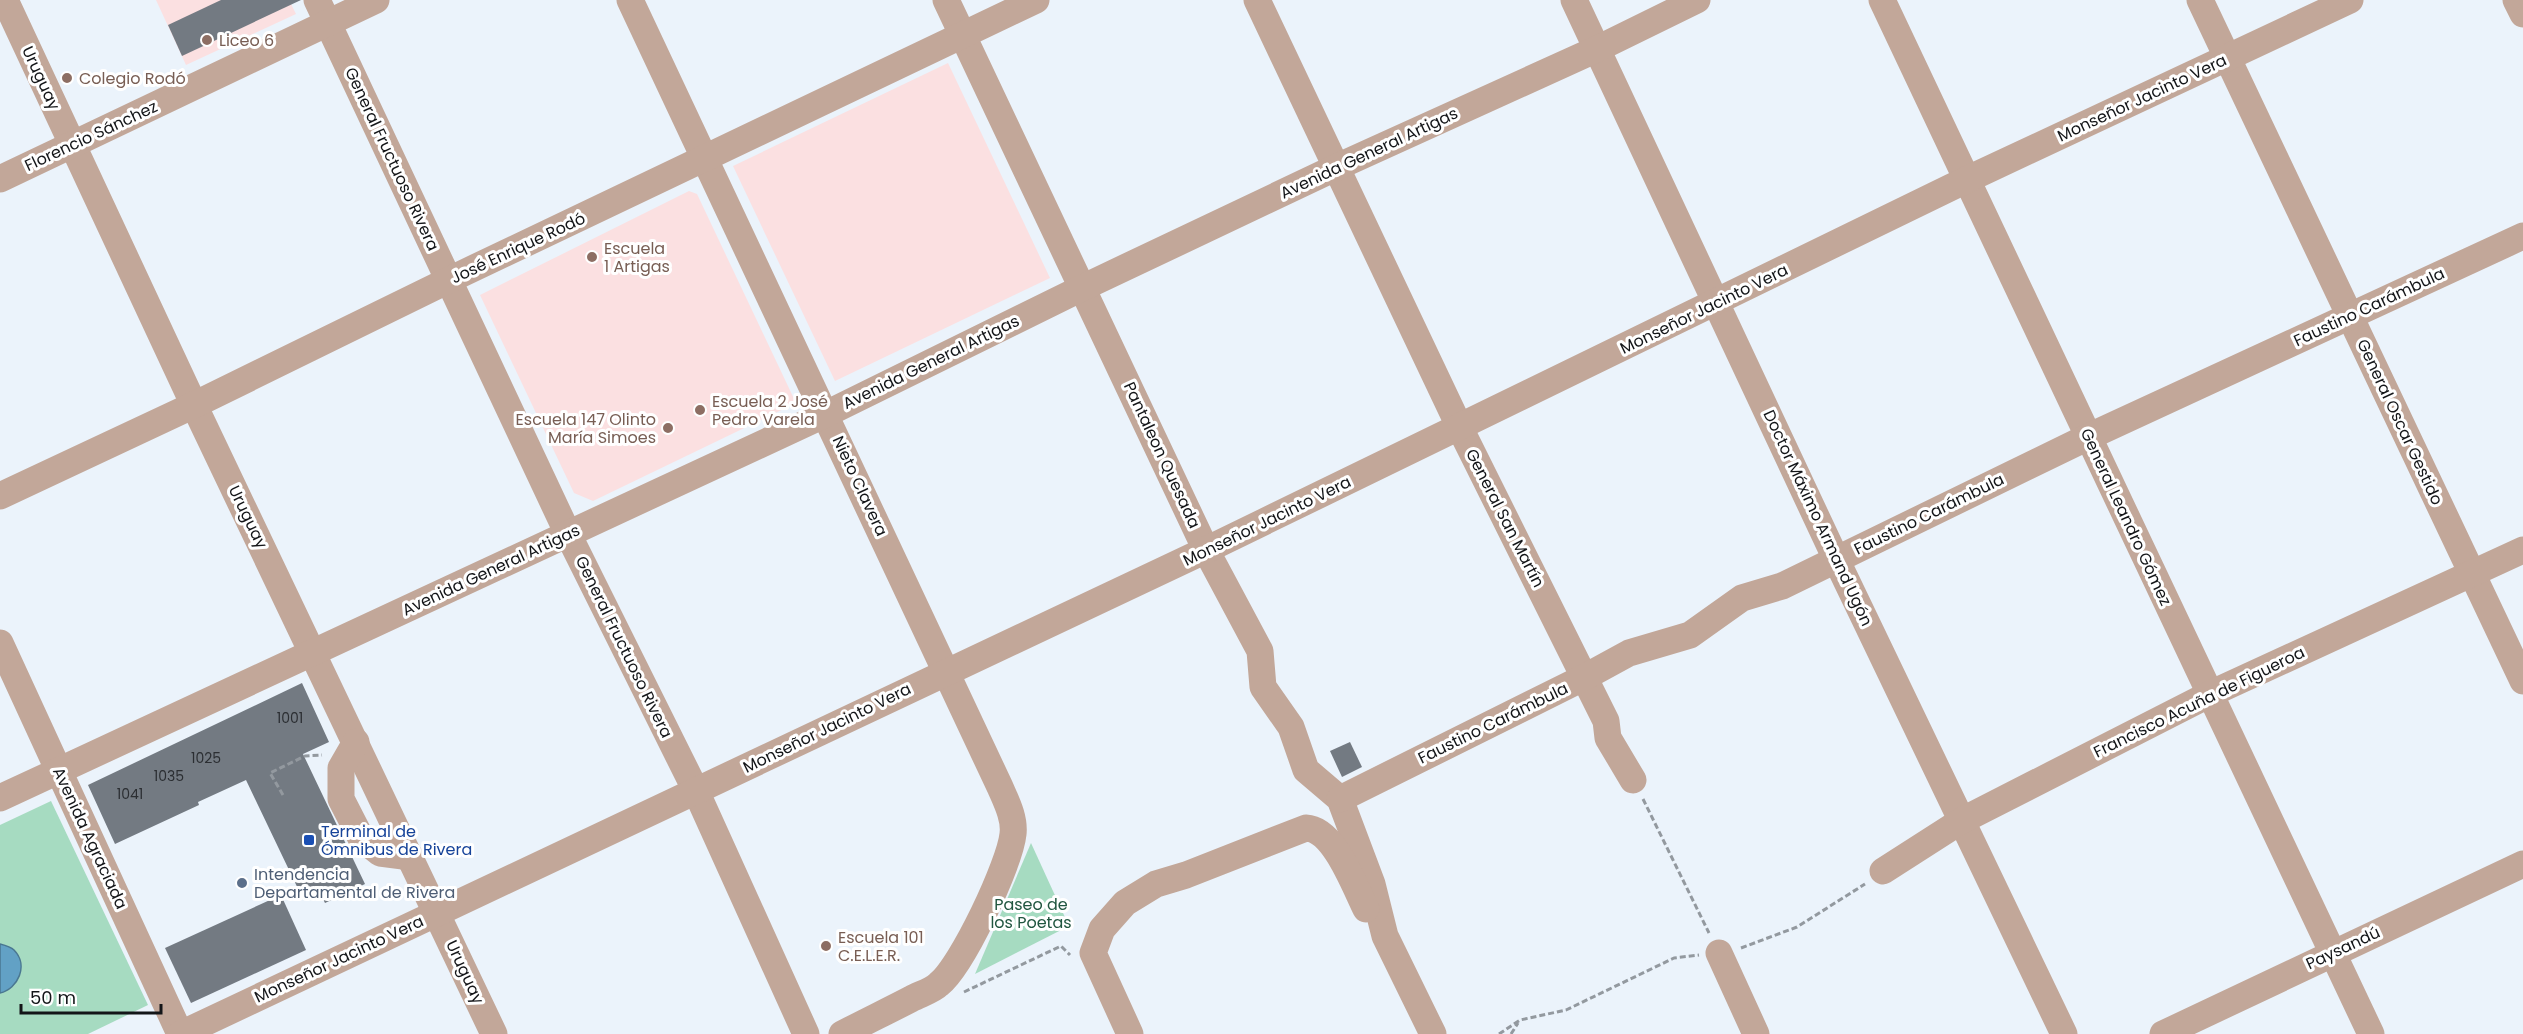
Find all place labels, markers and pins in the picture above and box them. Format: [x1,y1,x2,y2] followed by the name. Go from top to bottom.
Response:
[219,29,274,52] place label: Liceo 6
[200,33,214,47] marker: Liceo 6
[79,67,186,90] place label: Colegio Rodó
[60,71,74,85] marker: Colegio Rodó
[604,237,670,278] place label: Escuela 1 Artigas
[585,250,599,264] marker: Escuela 1 Artigas
[712,390,828,431] place label: Escuela 2 José Pedro Varela
[693,403,707,417] marker: Escuela 2 José Pedro Varela
[516,408,656,449] place label: Escuela 147 Olinto María Simoes
[661,421,675,435] marker: Escuela 147 Olinto María Simoes
[321,820,472,861] place label: Terminal de Ómnibus de Rivera
[302,833,316,847] marker: Terminal de Ómnibus de Rivera
[254,863,455,904] place label: Intendencia Departamental de Rivera
[235,876,249,890] marker: Intendencia Departamental de Rivera
[838,926,924,967] place label: Escuela 101 C.E.L.E.R.
[819,939,833,953] marker: Escuela 101 C.E.L.E.R.

